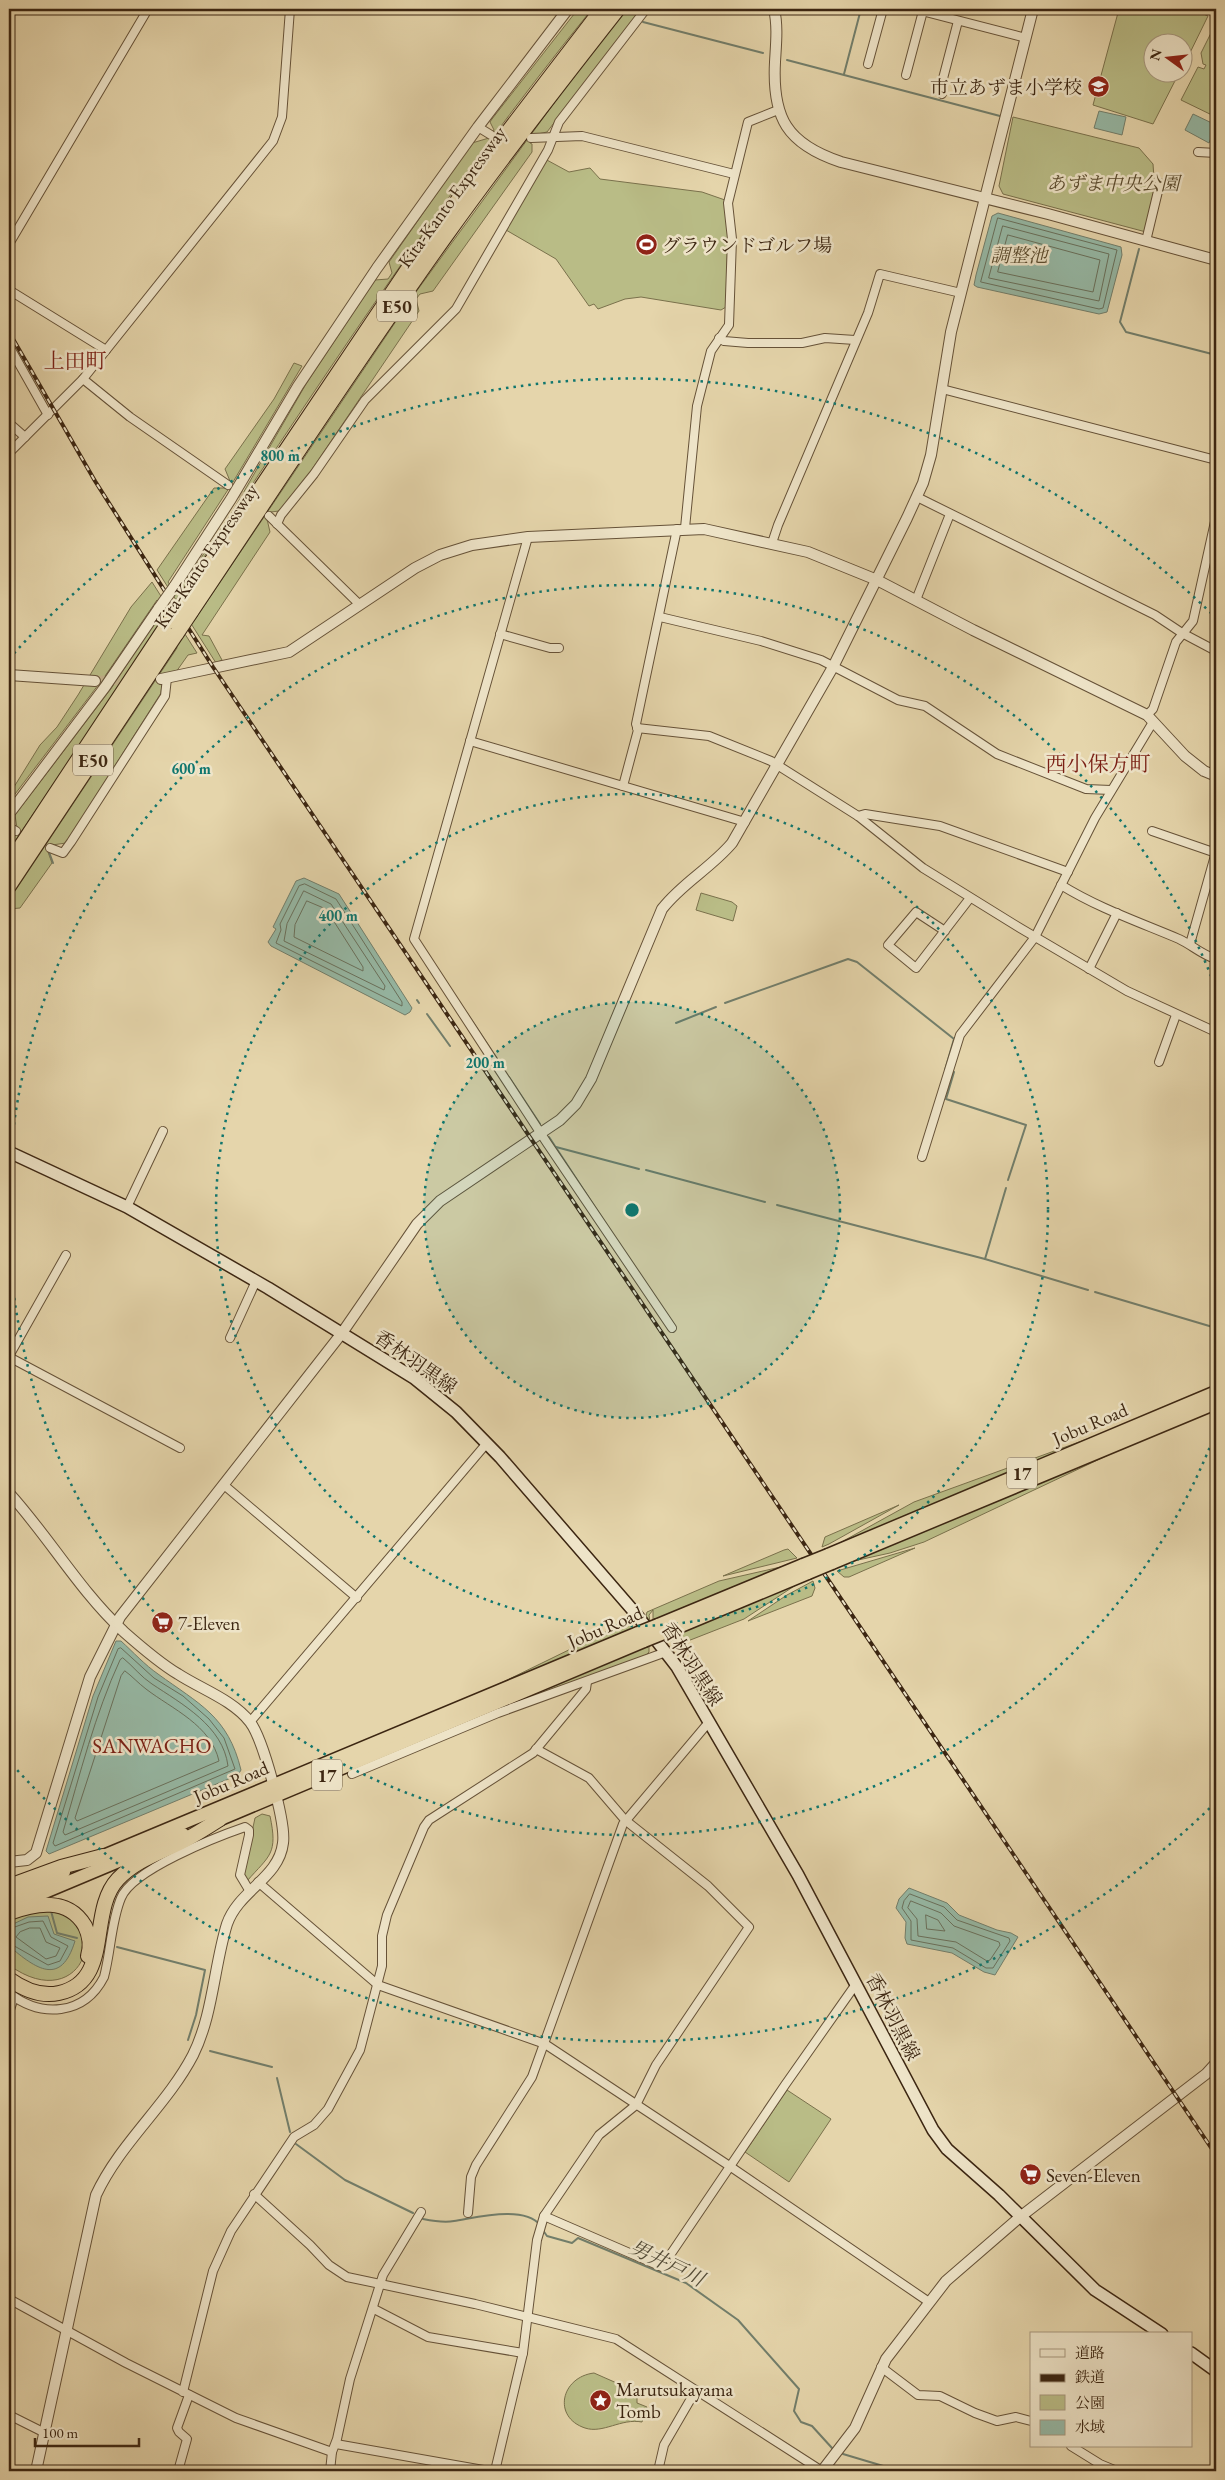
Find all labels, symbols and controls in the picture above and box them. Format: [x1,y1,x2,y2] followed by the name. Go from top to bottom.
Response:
[1142,32,1192,82] north arrow
[1145,46,1166,62] text: N
[930,75,1082,100] place label: 市立あずま小学校
[1086,75,1110,99] school or university icon: 市立あずま小学校
[392,121,512,273] street label: Kita-Kanto Expressway
[1046,171,1182,196] park label: あずま中央公園
[634,233,658,257] sports icon: グラウンドゴルフ場
[662,233,832,258] place label: グラウンドゴルフ場
[990,243,1049,268] park label: 調整池
[377,290,417,322] road number: E50
[44,347,107,374] district label: 上田町
[260,446,300,465] text: 800 m
[148,478,264,633] street label: Kita-Kanto Expressway
[73,744,113,776] road number: E50
[1046,750,1151,777] district label: 西小保方町
[171,759,211,778] text: 600 m
[318,906,358,925] text: 400 m
[465,1053,505,1072] text: 200 m
[623,1201,641,1219] centre of rings
[370,1325,462,1399] street label: 香林羽黒線
[1047,1397,1132,1452] street label: Jobu Road
[1007,1458,1037,1489] road number: 17
[562,1600,647,1655] street label: Jobu Road
[150,1611,174,1635] supermarket icon: 7-Eleven
[178,1611,240,1636] place label: 7-Eleven
[656,1617,728,1711] street label: 香林羽黒線
[92,1732,212,1759] district label: SANWACHO
[188,1755,273,1810] street label: Jobu Road
[312,1760,342,1790] road number: 17
[860,1969,926,2065] street label: 香林羽黒線
[1018,2163,1042,2187] supermarket icon: Seven-Eleven
[1046,2163,1141,2188] place label: Seven-Eleven
[625,2234,710,2293] water label: 男井戸川
[1030,2332,1192,2448] legend
[1075,2343,1105,2362] text: 道路
[1075,2367,1105,2386] text: 鉄道
[616,2377,733,2424] place label: Marutsukayama Tomb
[588,2388,612,2412] place icon: Marutsukayama Tomb
[1075,2393,1105,2412] text: 公園
[35,2415,139,2447] scale bar
[1075,2417,1105,2436] text: 水域
[42,2423,79,2442] text: 100 m

